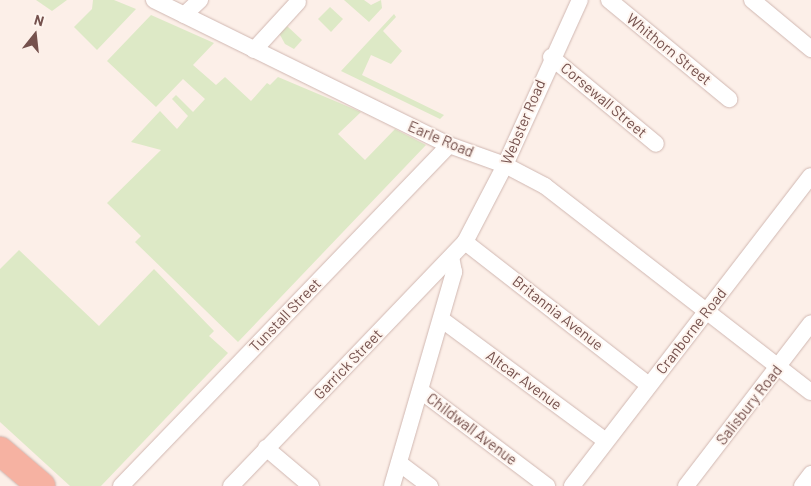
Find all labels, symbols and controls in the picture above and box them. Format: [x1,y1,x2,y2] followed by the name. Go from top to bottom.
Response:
[623,9,715,89] street label: Whithorn Street
[10,10,60,60] north arrow
[32,11,46,30] text: N
[557,59,651,141] street label: Corsewall Street
[497,77,549,167] street label: Webster Road
[405,117,477,161] street label: Earle Road
[509,272,607,354] street label: Britannia Avenue
[245,275,325,355] street label: Tunstall Street
[652,284,730,378] street label: Cranborne Road
[310,325,386,403] street label: Garrick Street
[483,346,565,414] street label: Altcar Avenue
[712,362,786,448] street label: Salisbury Road
[423,389,521,469] street label: Childwall Avenue

